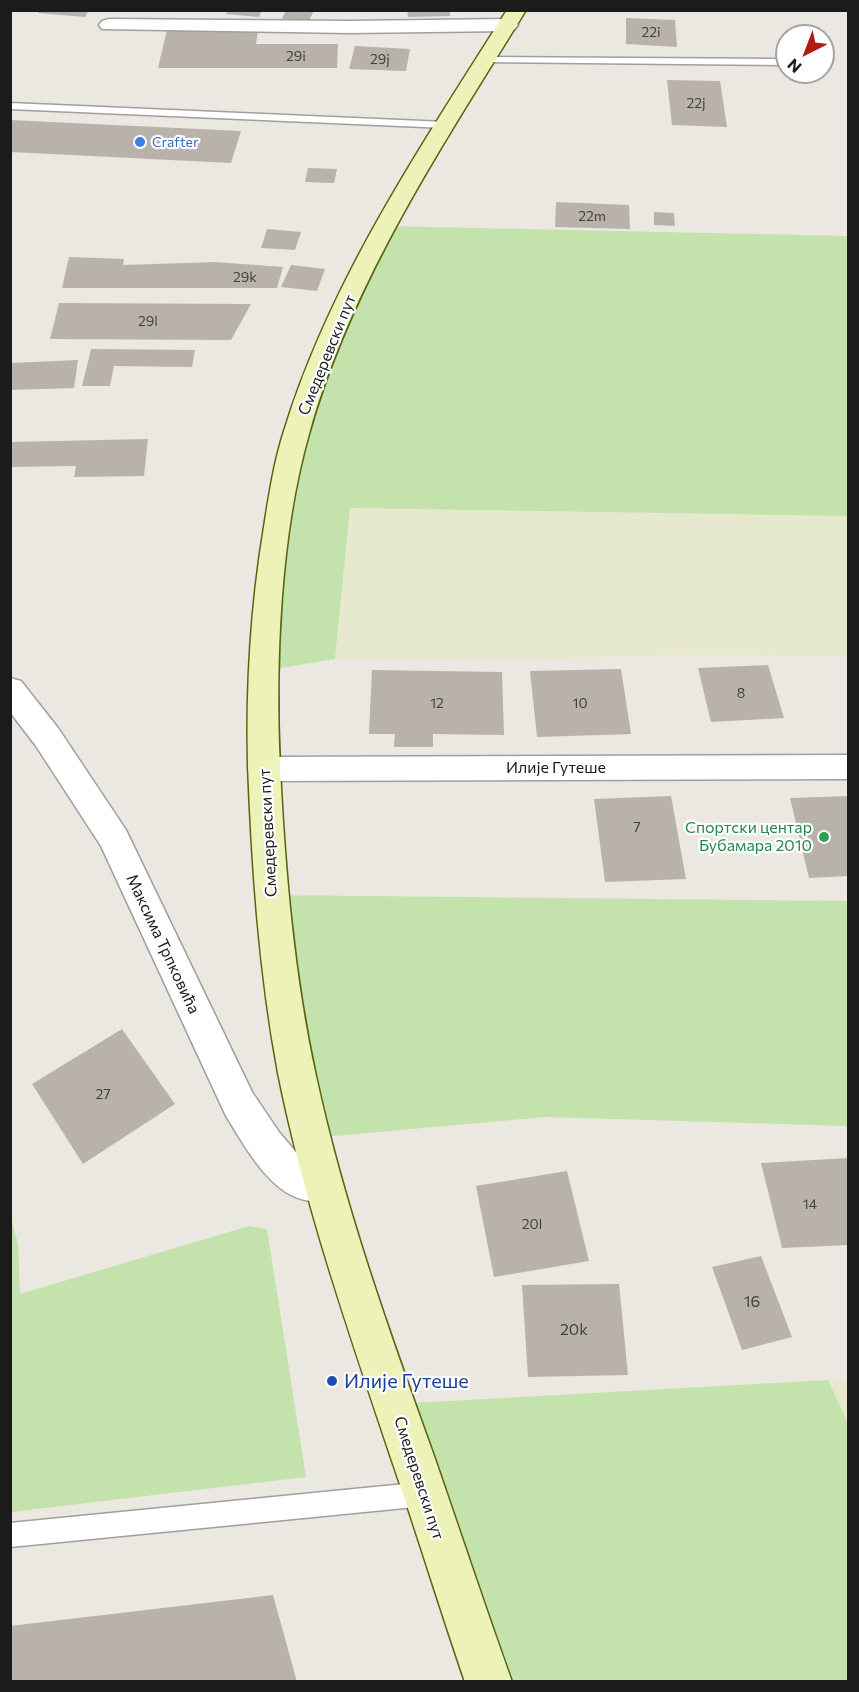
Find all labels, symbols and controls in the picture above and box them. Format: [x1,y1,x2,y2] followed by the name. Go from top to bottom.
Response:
[641,24,661,40] house number: 22i
[775,24,835,84] north arrow
[286,48,306,64] house number: 29i
[370,51,390,67] house number: 29j
[783,55,805,77] text: N
[686,95,706,111] house number: 22j
[152,134,199,150] place label: Crafter
[133,135,147,149] marker: Crafter
[578,208,606,224] house number: 22m
[233,269,257,285] house number: 29k
[294,292,360,418] street label: Смедеревски пут
[138,313,158,329] house number: 29l
[737,685,745,701] house number: 8
[430,695,444,711] house number: 12
[572,695,588,711] house number: 10
[506,758,606,778] street label: Илије Гутеше
[255,768,281,898] street label: Смедеревски пут
[685,818,812,856] place label: Спортски центар Бубамара 2010
[633,819,641,835] house number: 7
[817,830,831,844] marker: Спортски центар Бубамара 2010
[122,871,204,1017] street label: Максима Трпковића
[95,1086,111,1102] house number: 27
[803,1196,817,1212] house number: 14
[522,1216,542,1232] house number: 20l
[744,1292,760,1312] house number: 16
[560,1320,588,1340] house number: 20k
[344,1369,469,1393] place label: Илије Гутеше
[325,1374,339,1388] marker: Илије Гутеше
[390,1414,448,1542] street label: Смедеревски пут

